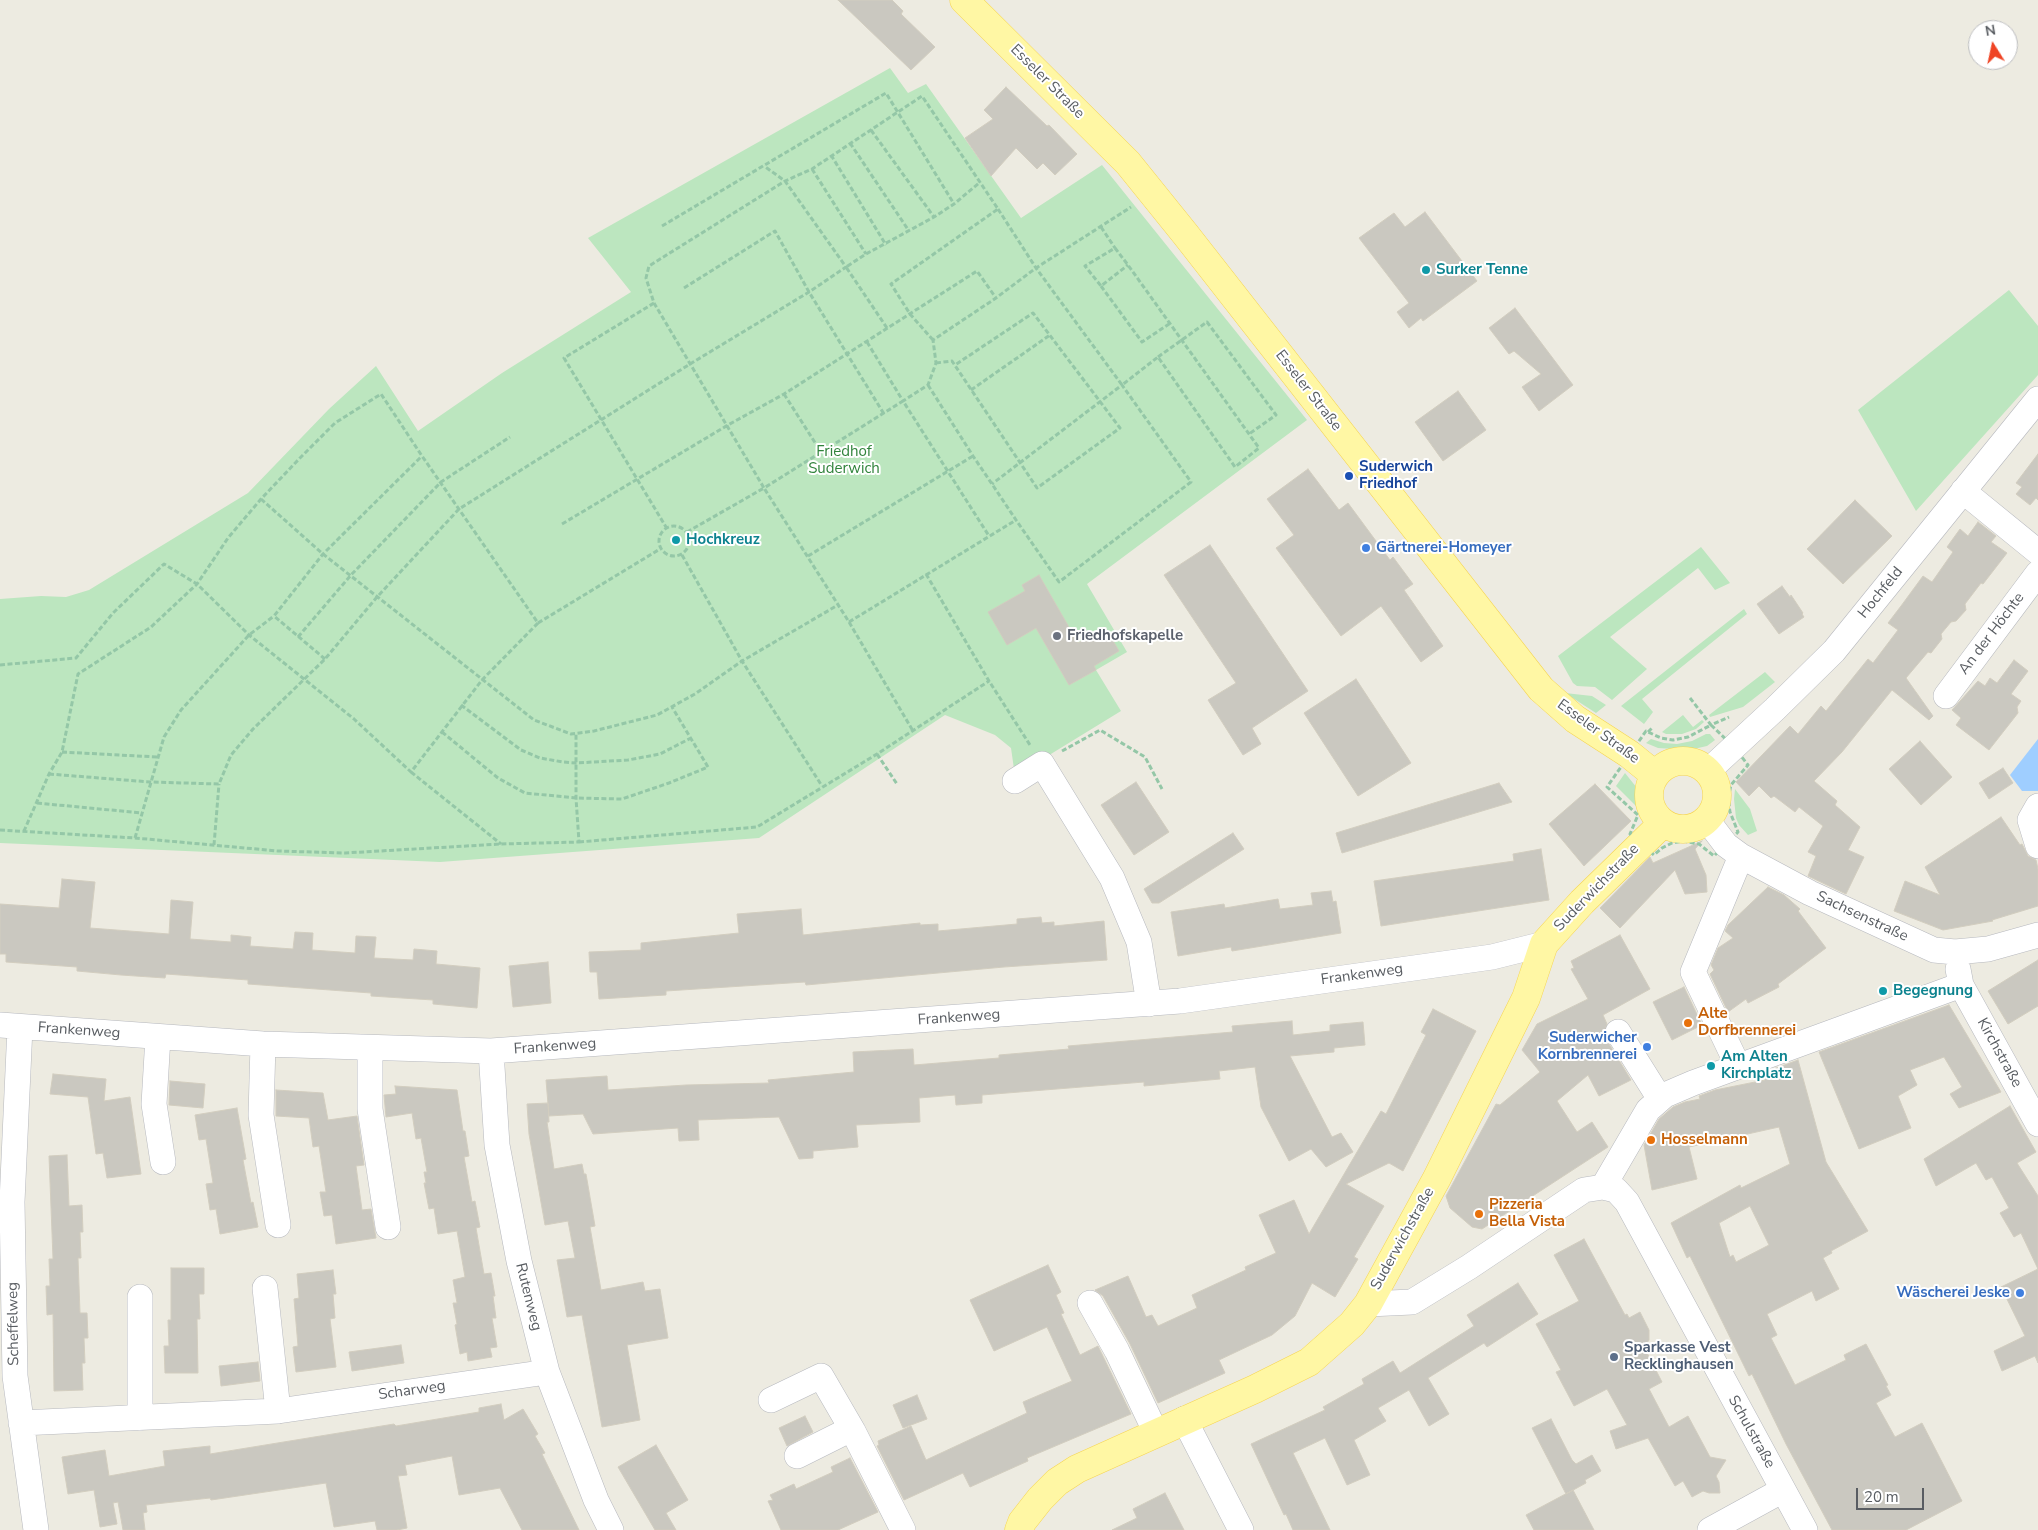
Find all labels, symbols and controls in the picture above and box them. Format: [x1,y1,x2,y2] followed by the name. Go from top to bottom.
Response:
[1968,20,2018,70] north arrow
[1984,20,1997,41] text: N
[1006,41,1088,123] street label: Esseler Straße
[1436,261,1528,279] place label: Surker Tenne
[1420,264,1432,276] marker: Surker Tenne
[1271,347,1345,435] street label: Esseler Straße
[808,443,880,478] park label: Friedhof Suderwich
[1359,458,1433,493] place label: Suderwich Friedhof
[1343,470,1355,482] marker: Suderwich Friedhof
[686,531,760,549] place label: Hochkreuz
[670,534,682,546] marker: Hochkreuz
[1376,539,1512,557] place label: Gärtnerei-Homeyer
[1360,542,1372,554] marker: Gärtnerei-Homeyer
[1855,564,1907,622] street label: Hochfeld
[1955,590,2029,678] street label: An der Höchte
[1067,627,1183,645] place label: Friedhofskapelle
[1051,630,1063,642] marker: Friedhofskapelle
[1553,696,1643,768] street label: Esseler Straße
[1551,841,1643,935] street label: Suderwichstraße
[1813,888,1911,946] street label: Sachsenstraße
[1320,960,1404,990] street label: Frankenweg
[1893,982,1973,1000] place label: Begegnung
[1877,985,1889,997] marker: Begegnung
[1698,1005,1796,1040] place label: Alte Dorfbrennerei
[917,1006,1001,1030] street label: Frankenweg
[1973,1015,2025,1091] street label: Kirchstraße
[1682,1017,1694,1029] marker: Alte Dorfbrennerei
[37,1019,121,1043] street label: Frankenweg
[1538,1029,1637,1064] place label: Suderwicher Kornbrennerei
[513,1035,597,1059] street label: Frankenweg
[1641,1041,1653,1053] marker: Suderwicher Kornbrennerei
[1721,1048,1791,1083] place label: Am Alten Kirchplatz
[1705,1060,1717,1072] marker: Am Alten Kirchplatz
[1661,1131,1748,1149] place label: Hosselmann
[1645,1134,1657,1146] marker: Hosselmann
[1367,1185,1439,1293] street label: Suderwichstraße
[1489,1196,1565,1231] place label: Pizzeria Bella Vista
[1473,1208,1485,1220] marker: Pizzeria Bella Vista
[511,1261,545,1333] street label: Rutenweg
[4,1282,24,1366] street label: Scheffelweg
[1896,1284,2010,1302] place label: Wäscherei Jeske
[2014,1287,2026,1299] marker: Wäscherei Jeske
[1624,1339,1734,1374] place label: Sparkasse Vest Recklinghausen
[1608,1351,1620,1363] marker: Sparkasse Vest Recklinghausen
[377,1377,447,1405] street label: Scharweg
[1724,1393,1778,1471] street label: Schulstraße
[1858,1478,1926,1510] scale bar
[1864,1487,1899,1507] text: 20 m

